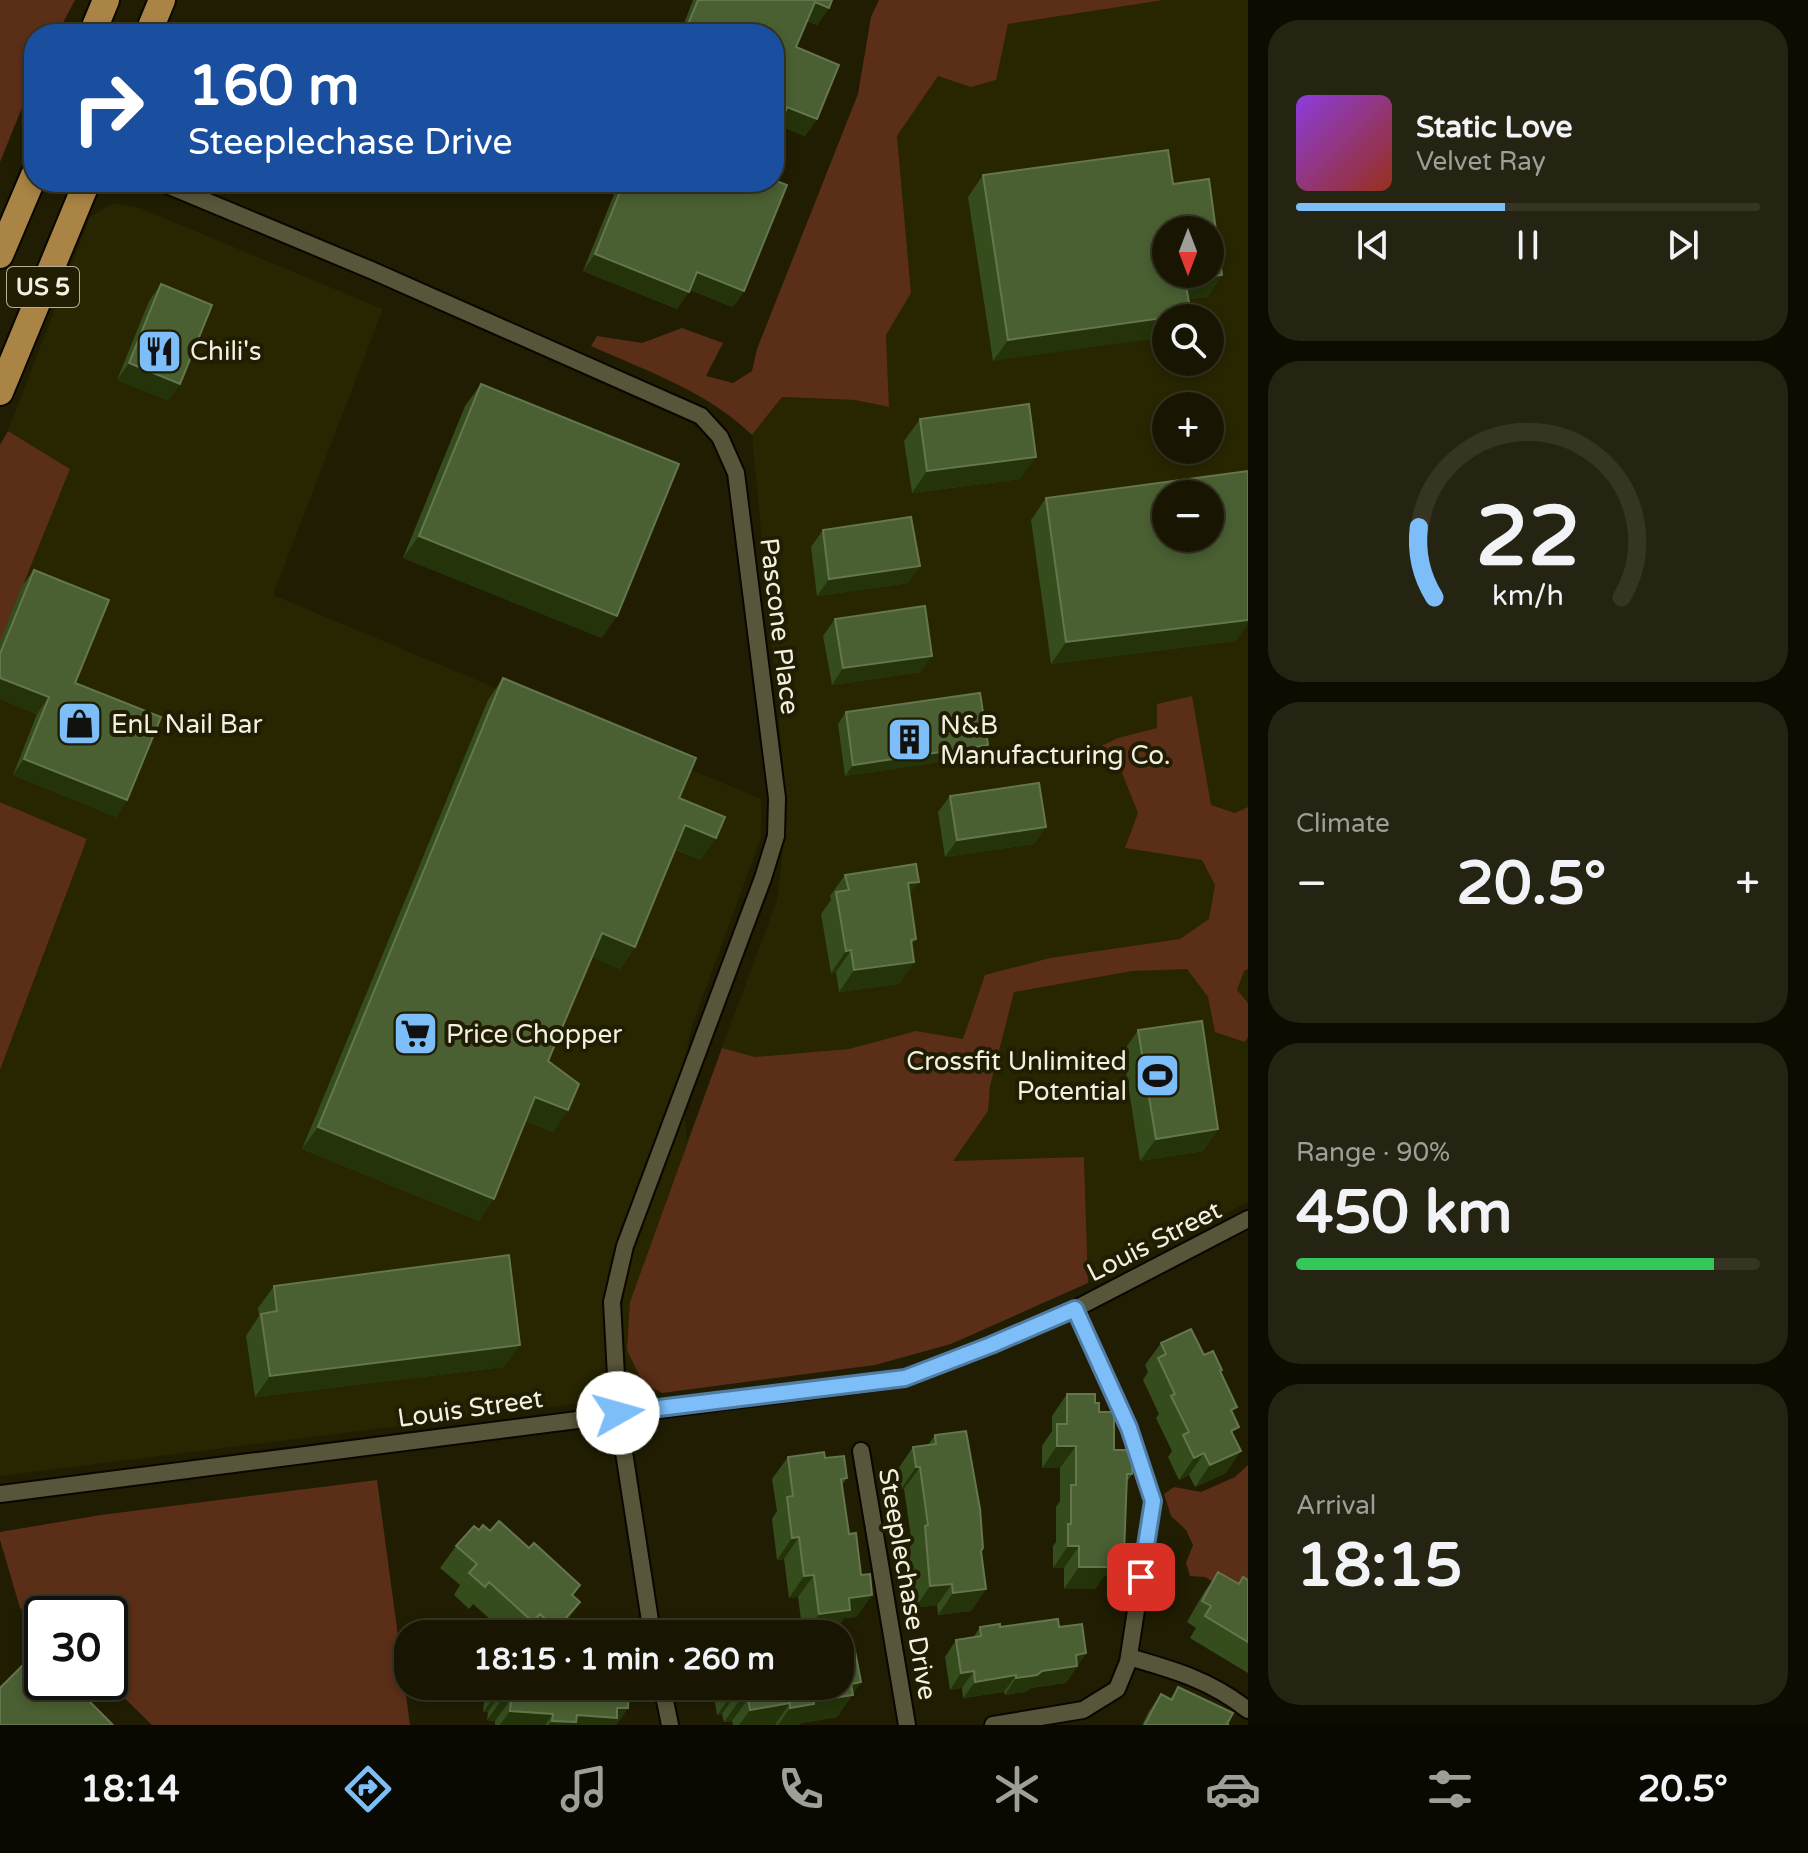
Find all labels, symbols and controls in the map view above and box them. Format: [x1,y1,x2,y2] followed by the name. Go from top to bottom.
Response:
[188,53,359,120] text: 160 m
[56,56,160,160] icon: right
[1416,109,1572,146] text: Static Love
[188,121,513,164] text: Steeplechase Drive
[1416,146,1546,177] text: Velvet Ray
[1152,216,1224,288] north arrow
[1152,216,1224,552] map controls
[1351,223,1395,267] icon: previous
[1506,223,1550,267] icon: pause
[1661,223,1705,267] icon: next
[7,267,79,307] road number: US 5
[1152,304,1224,376] button: search
[135,327,183,375] restaurant icon: Chili's
[190,336,262,367] place label: Chili's
[1152,392,1224,464] button: +
[1152,480,1224,552] button: −
[1476,487,1580,587] text: 22
[753,536,806,716] street label: Pascone Place
[1492,579,1564,613] text: km/h
[56,700,104,748] shop icon: EnL Nail Bar
[111,709,262,740] place label: EnL Nail Bar
[940,710,1170,771] place label: N&B Manufacturing Co.
[885,716,933,764] building icon: N&B Manufacturing Co.
[1296,808,1390,839] text: Climate
[1456,848,1606,920] text: 20.5°
[1296,858,1327,911] text: −
[1735,858,1760,911] text: +
[391,1010,439,1058] supermarket icon: Price Chopper
[446,1019,622,1050] place label: Price Chopper
[906,1046,1127,1107] place label: Crossfit Unlimited Potential
[1134,1052,1182,1100] sports icon: Crossfit Unlimited Potential
[1296,1137,1450,1168] text: Range · 90%
[1296,1177,1512,1249] text: 450 km
[1082,1194,1227,1289] street label: Louis Street
[576,1371,660,1455] position arrow
[395,1383,545,1434] street label: Louis Street
[872,1466,943,1702] street label: Steeplechase Drive
[1296,1490,1376,1521] text: Arrival
[1296,1530,1462,1602] text: 18:15
[1107,1543,1175,1611] pin
[1119,1555,1163,1599] icon: arrive
[24,1596,128,1700] speed limit sign: 30
[473,1641,775,1678] text: 18:15 · 1 min · 260 m
[340,1761,396,1817] icon: directions
[556,1761,612,1817] icon: music
[773,1761,829,1817] icon: phone
[989,1761,1045,1817] icon: climate
[1205,1761,1261,1817] icon: car
[1422,1761,1478,1817] icon: filters
[80,1768,180,1811] text: 18:14
[1638,1768,1728,1811] text: 20.5°

